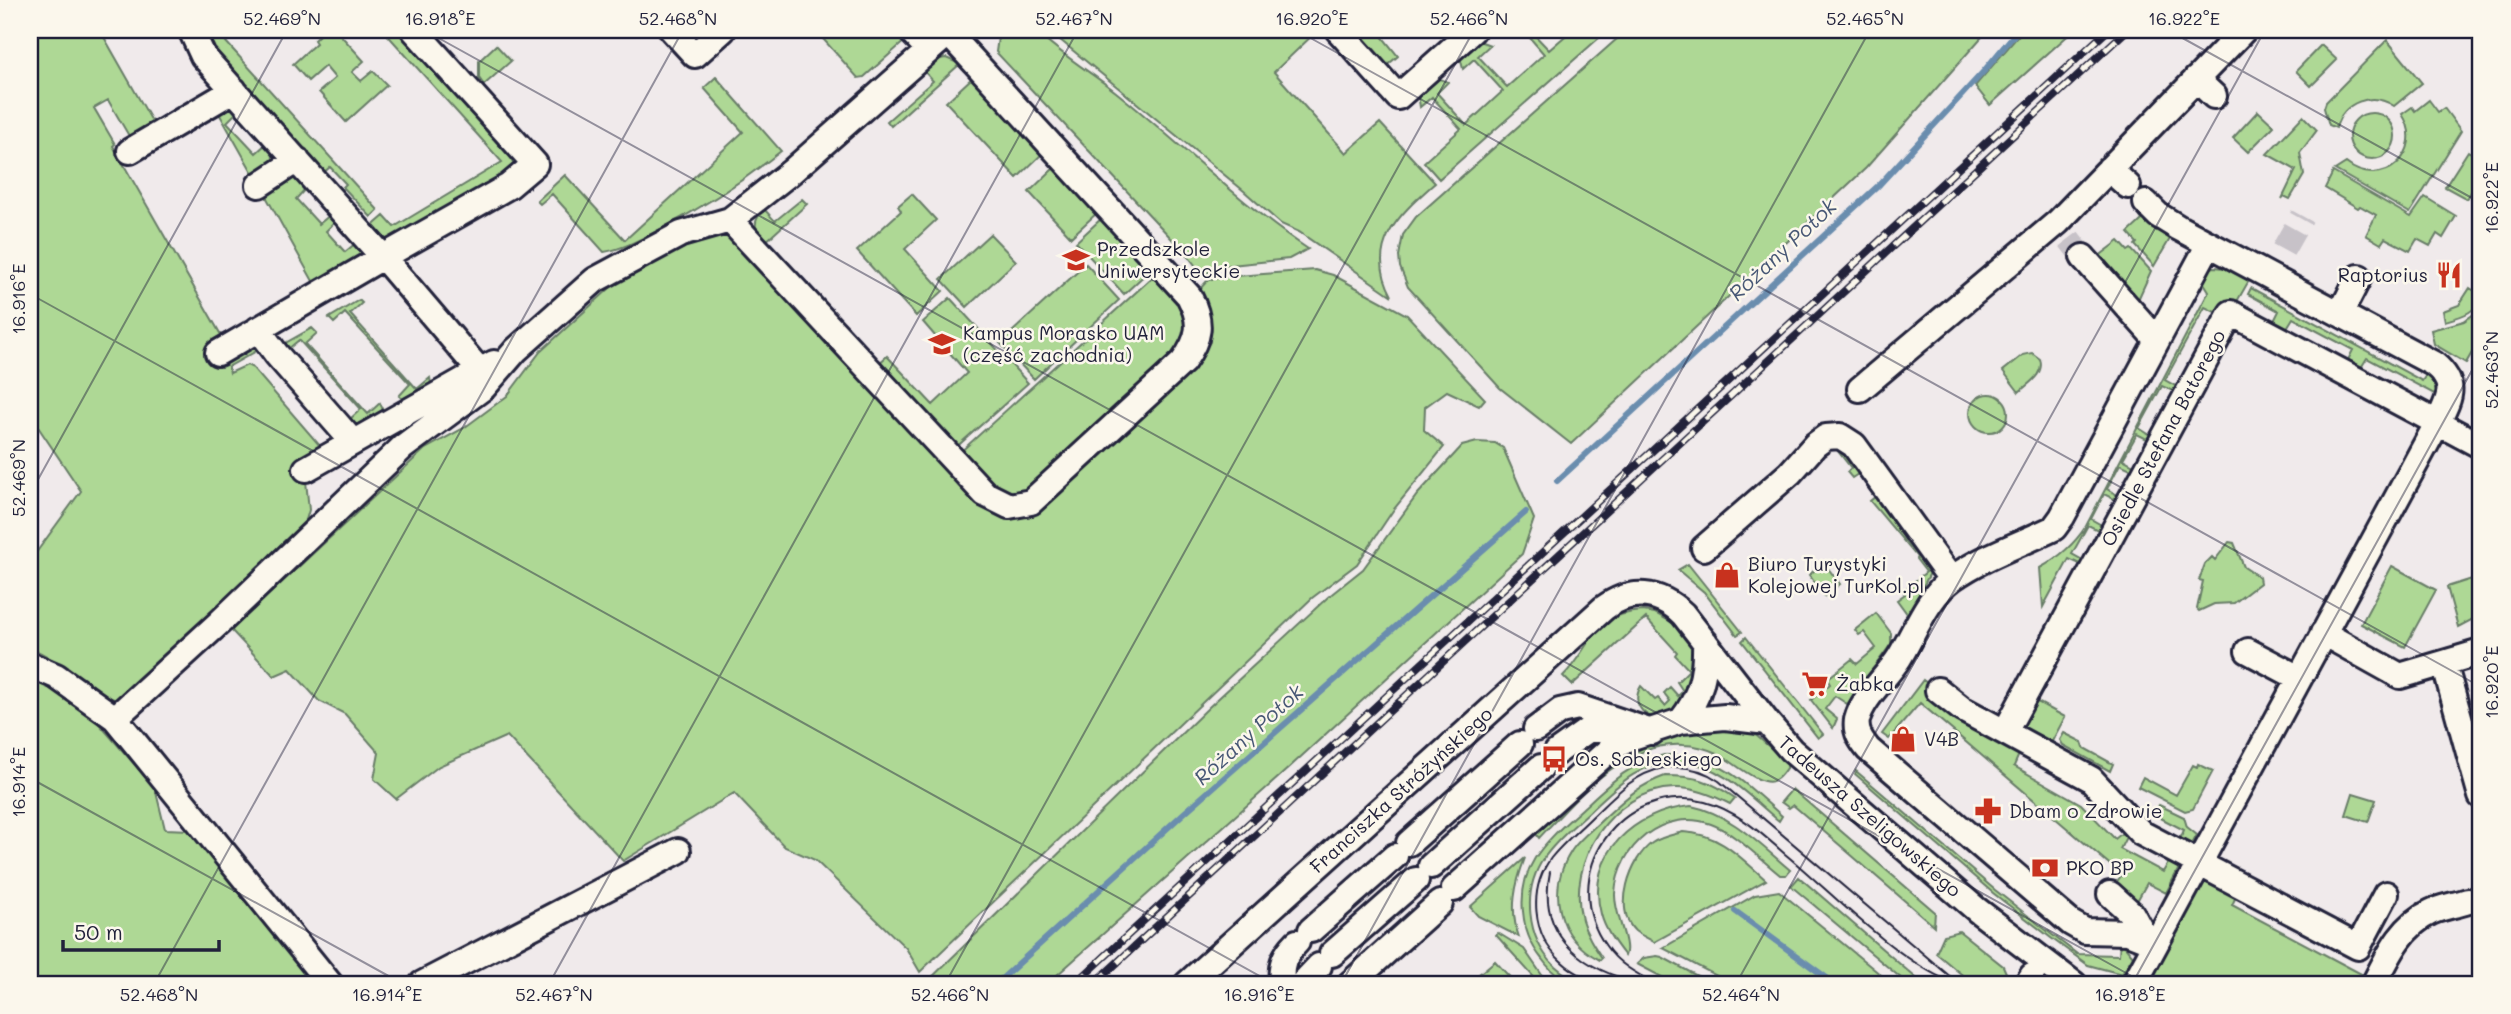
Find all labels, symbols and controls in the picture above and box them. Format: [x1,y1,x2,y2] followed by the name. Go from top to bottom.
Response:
[243,6,321,30] text: 52.469°N
[404,6,476,30] text: 16.918°E
[639,6,717,30] text: 52.468°N
[1035,6,1113,30] text: 52.467°N
[1275,6,1349,30] text: 16.920°E
[1430,6,1508,30] text: 52.466°N
[1826,6,1904,30] text: 52.465°N
[2148,6,2220,30] text: 16.922°E
[2479,162,2503,234] text: 16.922°E
[1722,191,1842,306] water label: Różany Potok
[1097,236,1240,283] place label: Przedszkole Uniwersyteckie
[1061,245,1091,275] school or university icon: Przedszkole Uniwersyteckie
[2434,260,2464,290] restaurant icon: Raptorius
[2338,262,2428,287] place label: Raptorius
[6,263,30,335] text: 16.916°E
[963,320,1164,367] place label: Kampus Morasko UAM (część zachodnia)
[2095,325,2230,550] street label: Osiedle Stefana Batorego
[927,329,957,359] school or university icon: Kampus Morasko UAM (część zachodnia)
[2479,331,2503,409] text: 52.463°N
[6,439,30,517] text: 52.469°N
[1748,551,1924,598] place label: Biuro Turystyki Kolejowej TurKol.pl
[1712,560,1742,590] shop icon: Biuro Turystyki Kolejowej TurKol.pl
[2479,645,2503,719] text: 16.920°E
[1800,669,1830,699] supermarket icon: Żabka
[1836,671,1895,696] place label: Żabka
[1188,677,1309,790] water label: Różany Potok
[1304,701,1497,878] street label: Franciszka Stróżyńskiego
[1888,724,1918,754] shop icon: V4B
[1924,726,1959,751] place label: V4B
[1774,729,1967,902] street label: Tadeusza Szeligowskiego
[1539,744,1569,774] bus stop icon: Os. Sobieskiego
[1575,746,1722,771] place label: Os. Sobieskiego
[6,747,30,817] text: 16.914°E
[1973,796,2003,826] pharmacy icon: Dbam o Zdrowie
[2009,798,2163,823] place label: Dbam o Zdrowie
[2030,853,2060,883] bank icon: PKO BP
[2066,855,2134,880] place label: PKO BP
[63,909,219,953] scale bar
[74,918,123,945] text: 50 m
[120,982,198,1006] text: 52.468°N
[352,982,422,1006] text: 16.914°E
[515,982,593,1006] text: 52.467°N
[911,982,989,1006] text: 52.466°N
[1223,982,1295,1006] text: 16.916°E
[1702,982,1780,1006] text: 52.464°N
[2094,982,2166,1006] text: 16.918°E

